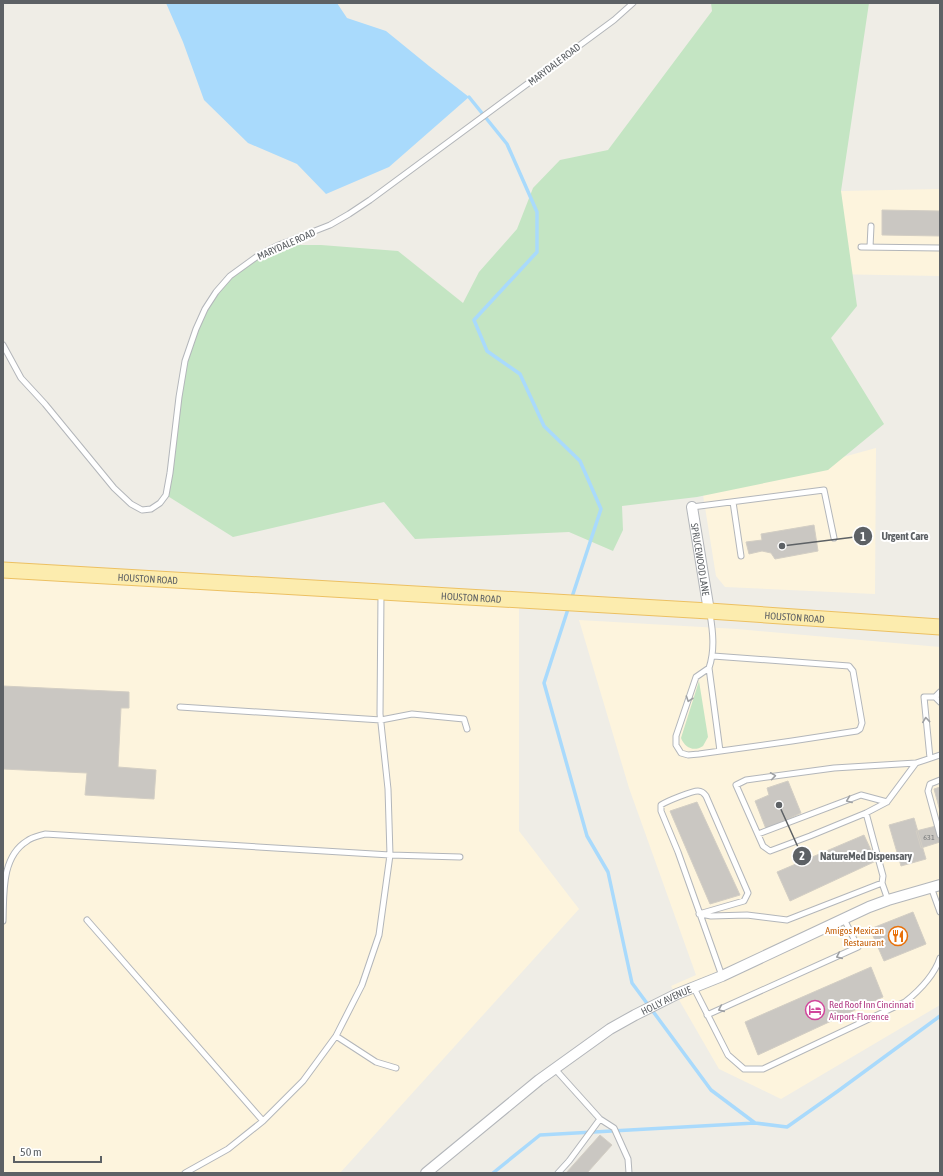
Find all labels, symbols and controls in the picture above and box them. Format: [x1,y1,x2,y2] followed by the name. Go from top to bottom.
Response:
[526,41,583,88] street label: MARYDALE ROAD
[256,227,317,262] street label: MARYDALE ROAD
[689,522,712,597] street label: SPRUCEWOOD LANE
[853,525,936,548] callout: Urgent Care
[860,530,866,544] text: 1
[881,530,929,542] text: Urgent Care
[117,572,179,586] street label: HOUSTON ROAD
[441,590,502,605] street label: HOUSTON ROAD
[764,610,825,625] street label: HOUSTON ROAD
[685,695,694,702] one-way arrow
[922,717,931,723] one-way arrow
[770,772,776,781] one-way arrow
[846,795,853,803] one-way arrow
[923,833,935,842] house number: 631
[792,844,921,867] callout: NatureMed Dispensary
[799,849,805,863] text: 2
[820,850,913,862] text: NatureMed Dispensary
[825,925,884,948] place label: Amigos Mexican Restaurant
[887,925,909,947] restaurant icon: Amigos Mexican Restaurant
[836,951,844,959] one-way arrow
[639,984,694,1017] street label: HOLLY AVENUE
[804,999,826,1021] hotel icon: Red Roof Inn Cincinnati Airport-Florence
[829,999,914,1022] place label: Red Roof Inn Cincinnati Airport-Florence
[717,1004,725,1012] one-way arrow
[14,1138,101,1164] scale bar
[20,1145,42,1159] text: 50 m

